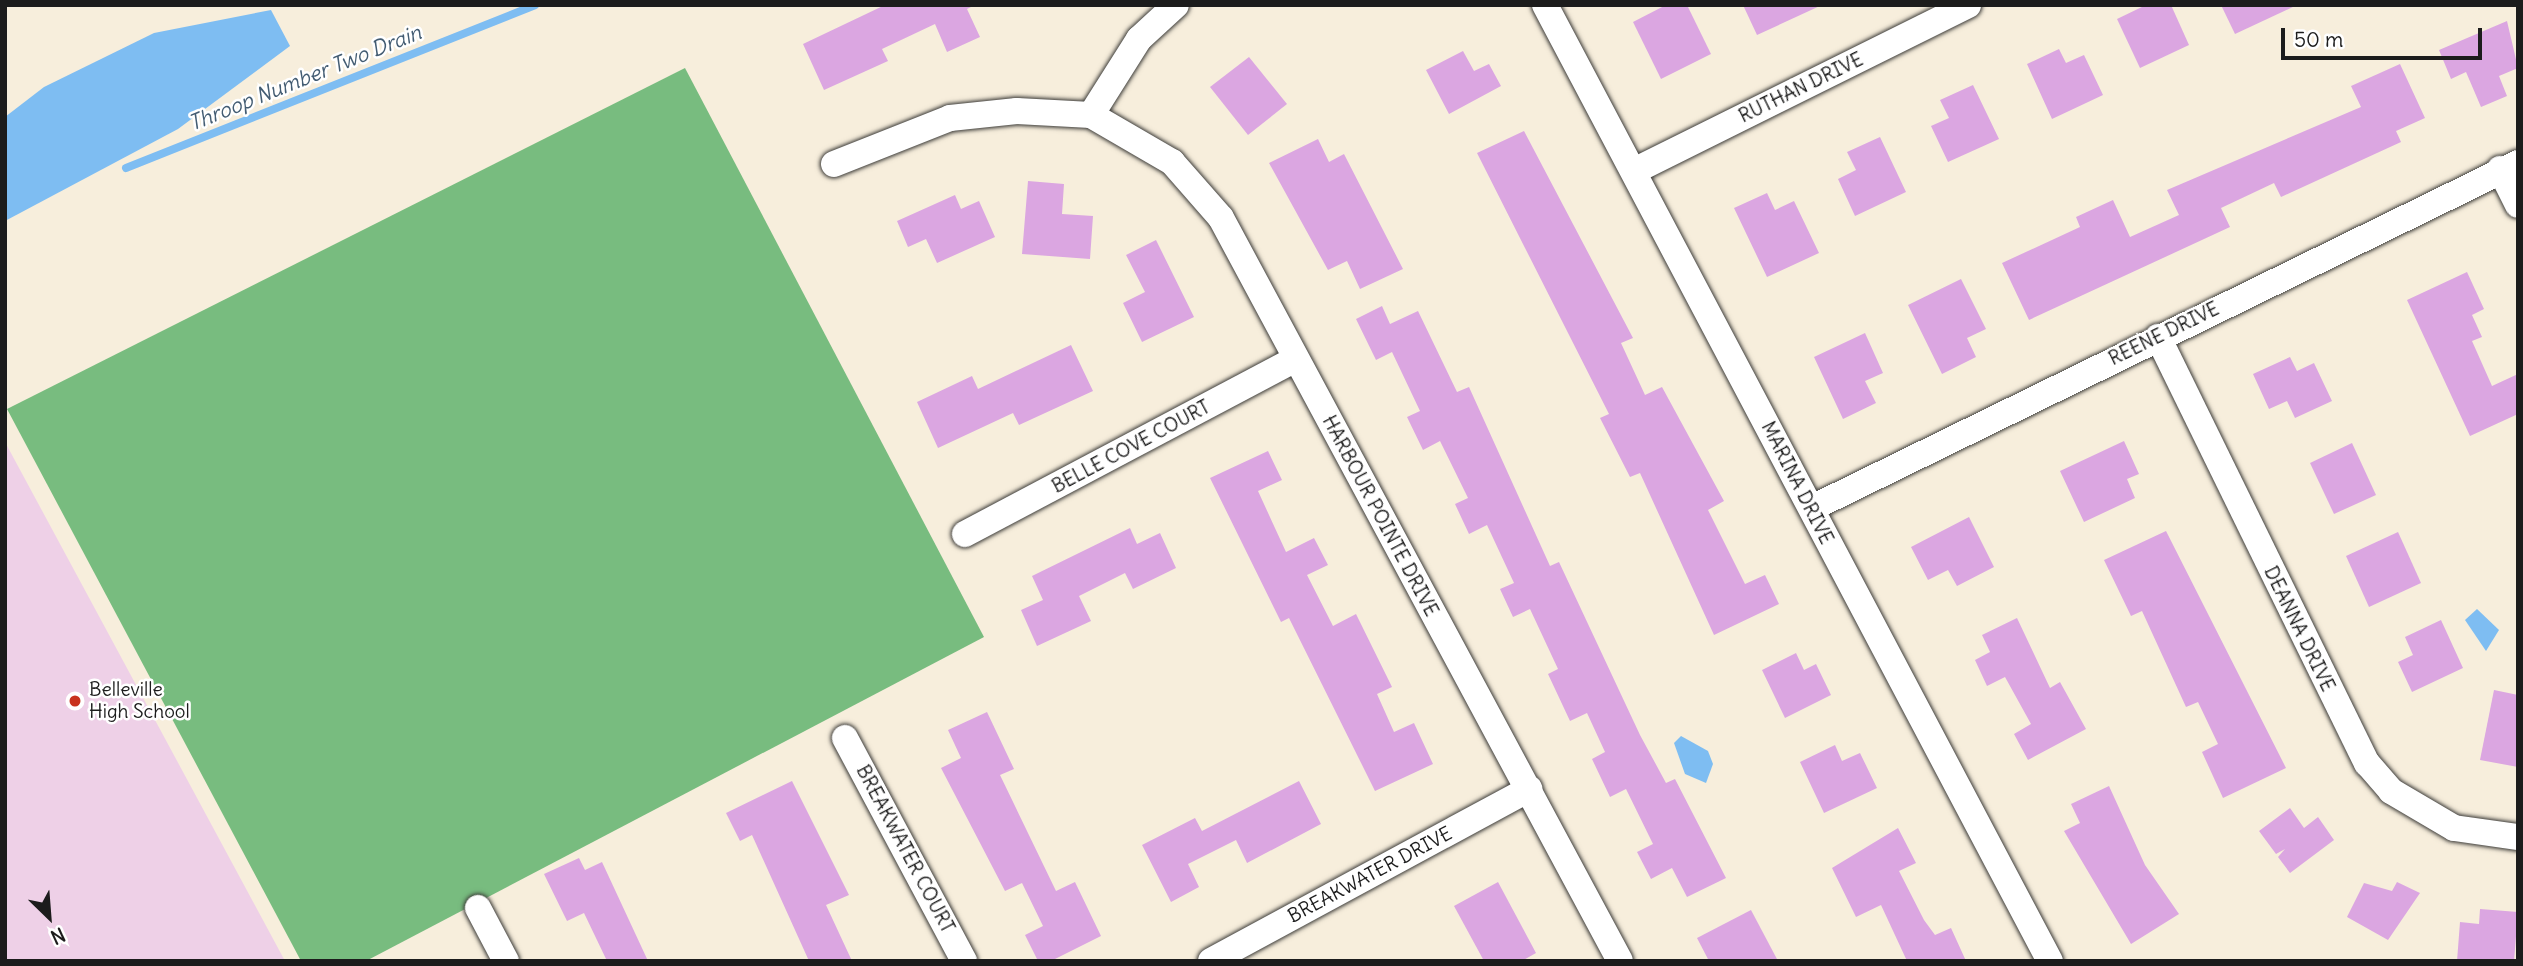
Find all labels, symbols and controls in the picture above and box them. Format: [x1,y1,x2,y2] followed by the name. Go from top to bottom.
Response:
[2285,14,2486,58] scale bar
[185,20,425,136] water label: Throop Number Two Drain
[2294,26,2343,53] text: 50 m
[1735,48,1867,128] street label: RUTHAN DRIVE
[2105,297,2223,371] street label: REENE DRIVE
[1048,396,1214,498] street label: BELLE COVE COURT
[1317,412,1443,620] street label: HARBOUR POINTE DRIVE
[1756,418,1838,548] street label: MARINA DRIVE
[2259,563,2339,695] street label: DEANNA DRIVE
[89,679,190,723] place label: Belleville High School
[67,693,83,709] marker: Belleville High School
[851,761,959,937] street label: BREAKWATER COURT
[1284,822,1456,928] street label: BREAKWATER DRIVE
[14,882,84,952] north arrow
[47,922,69,950] text: N

